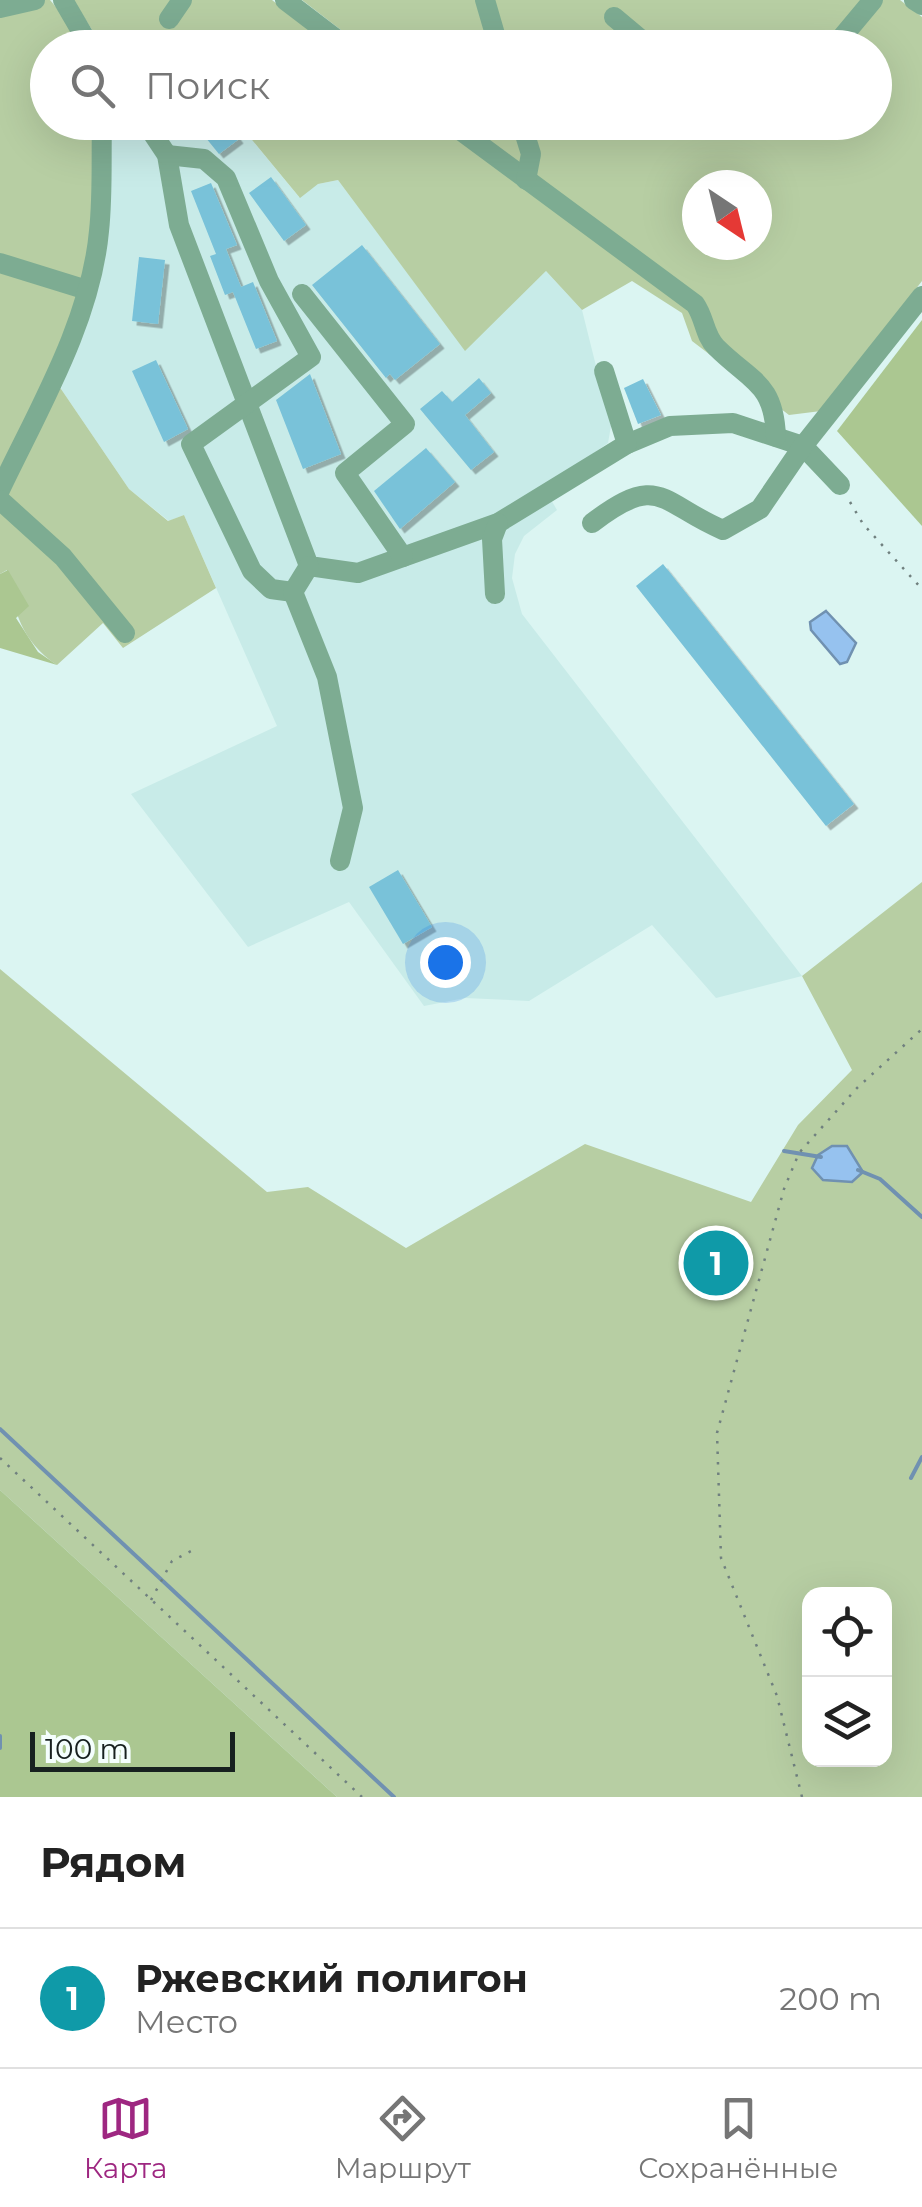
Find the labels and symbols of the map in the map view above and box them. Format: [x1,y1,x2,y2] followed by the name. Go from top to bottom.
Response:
[682,170,772,260] north arrow
[420,937,471,988] your location
[684,1226,748,1300] pin: 1
[30,1727,235,1772] scale bar

